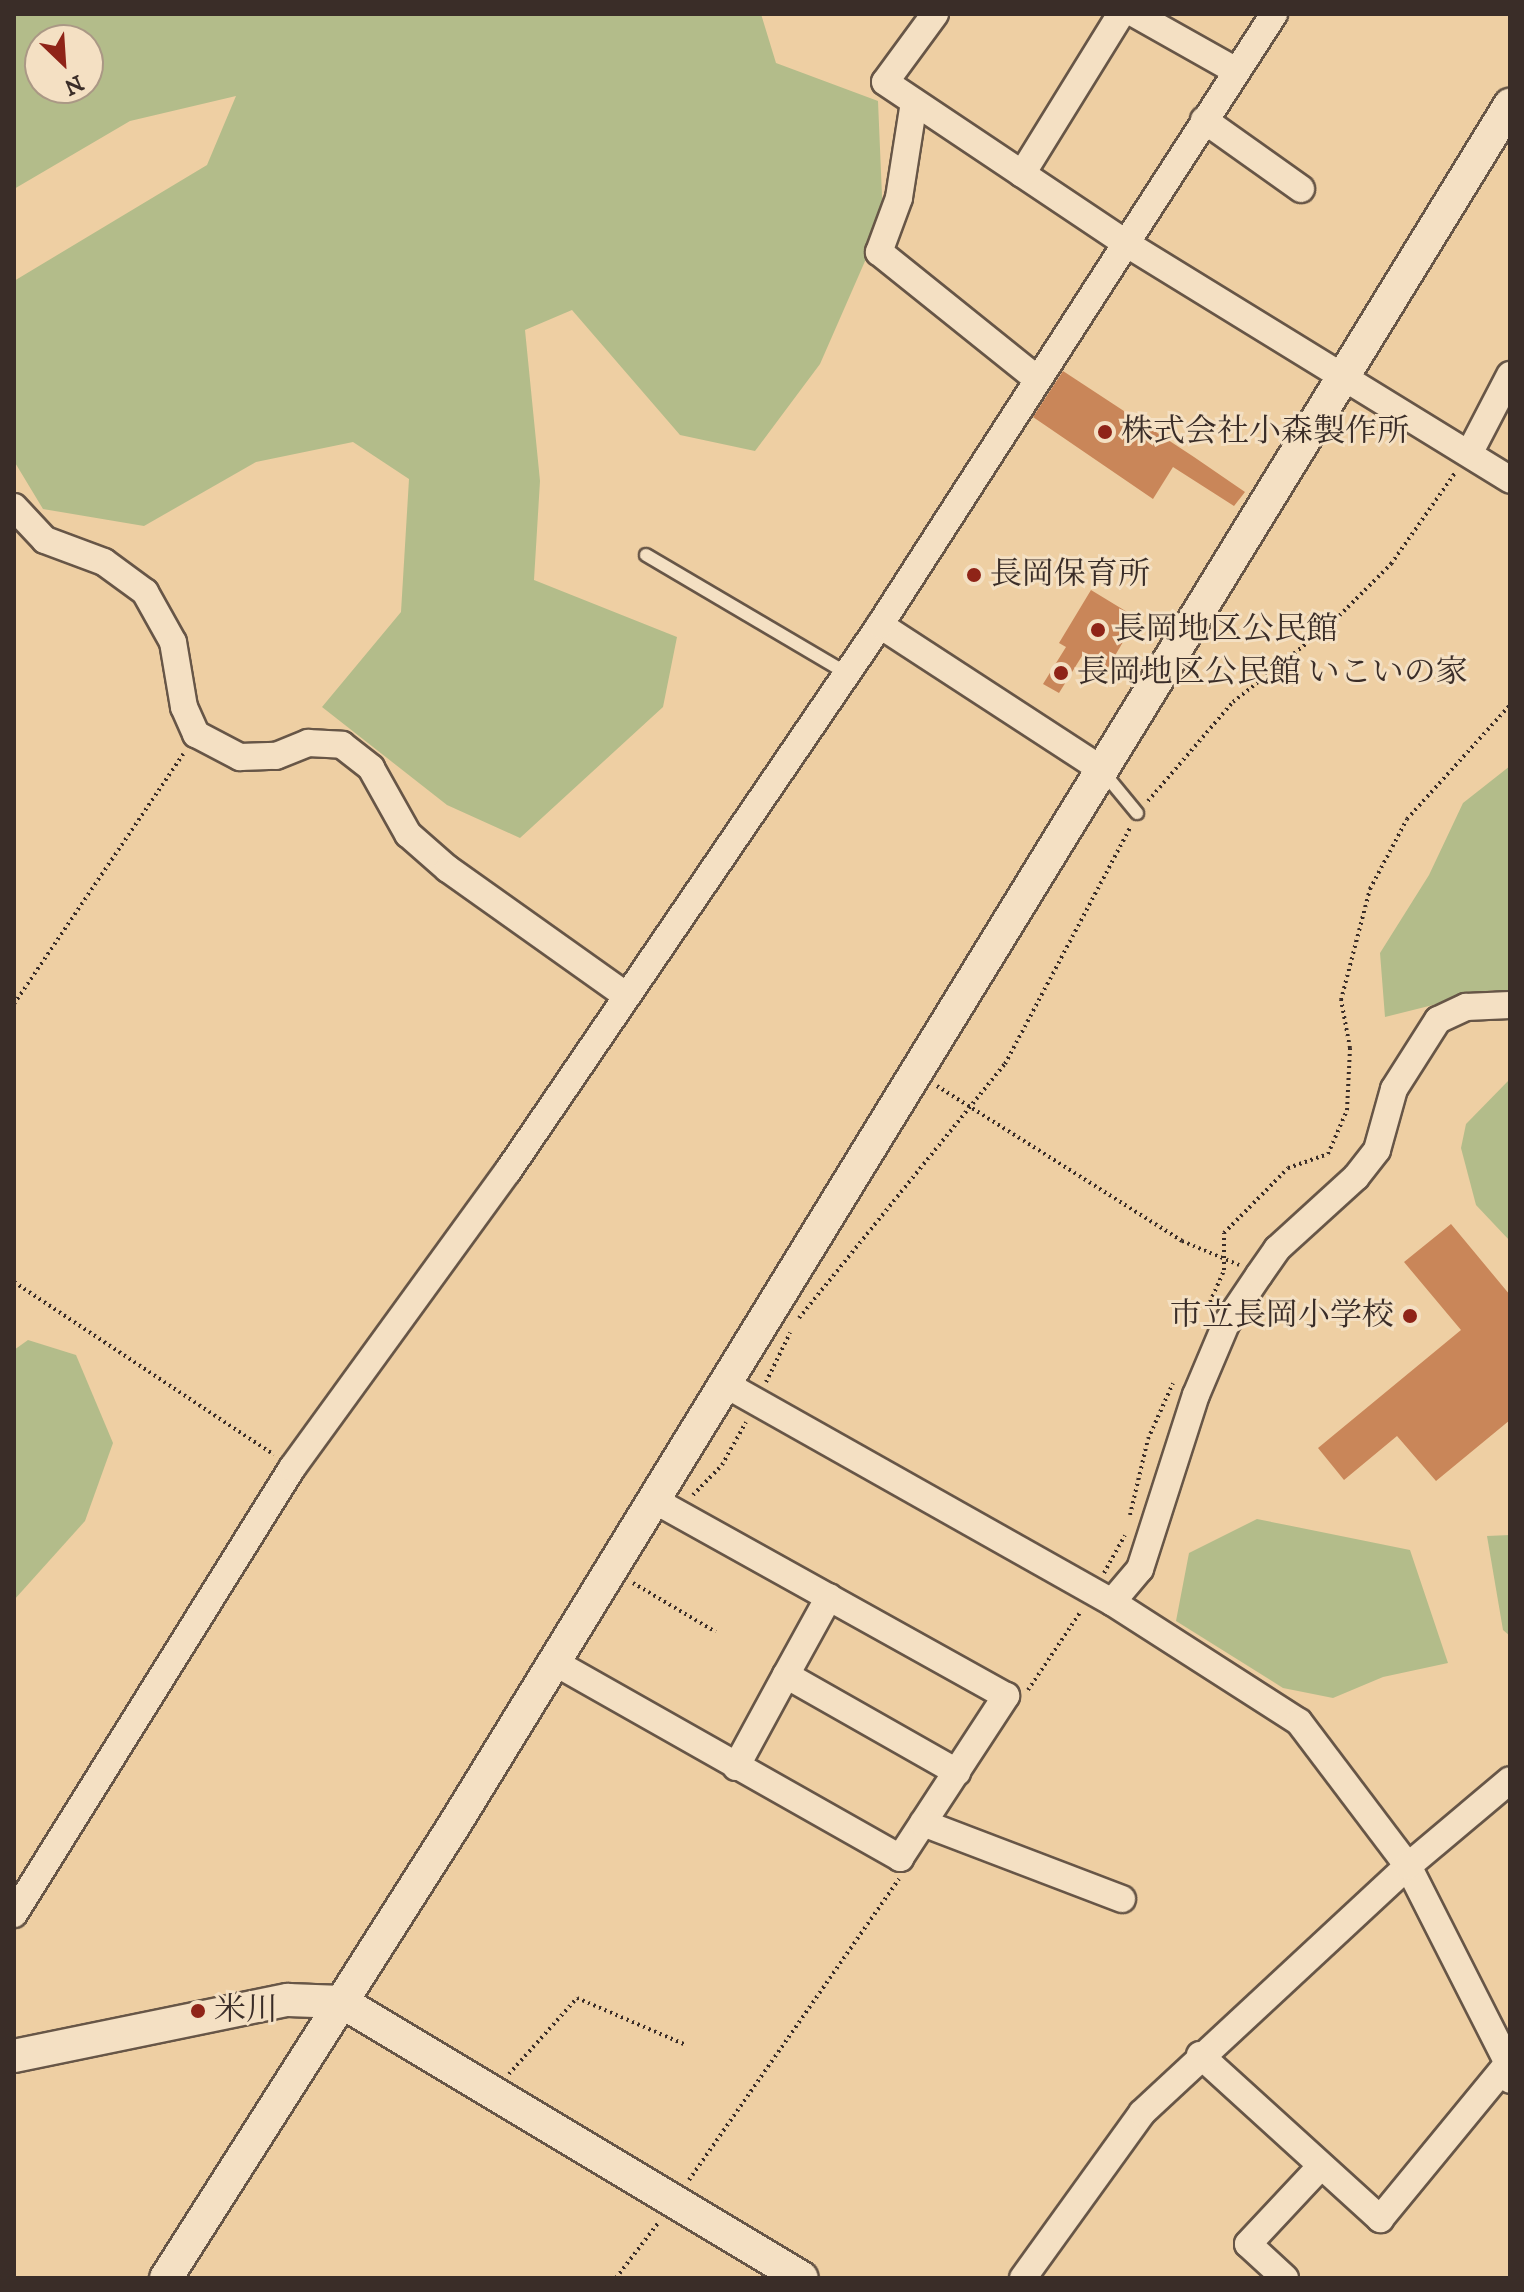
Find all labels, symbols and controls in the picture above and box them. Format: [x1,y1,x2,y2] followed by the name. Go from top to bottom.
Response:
[24,24,104,104] north arrow
[60,68,87,100] text: N
[1121,413,1409,451] place label: 株式会社小森製作所
[1096,423,1114,441] marker: 株式会社小森製作所
[990,556,1150,594] place label: 長岡保育所
[965,566,983,584] marker: 長岡保育所
[1114,611,1338,649] place label: 長岡地区公民館
[1089,621,1107,639] marker: 長岡地区公民館
[1077,654,1468,692] place label: 長岡地区公民館 いこいの家
[1052,664,1070,682] marker: 長岡地区公民館 いこいの家
[1170,1297,1394,1335] place label: 市立長岡小学校
[1401,1307,1419,1325] marker: 市立長岡小学校
[214,1992,278,2030] place label: 米川
[189,2002,207,2020] marker: 米川

